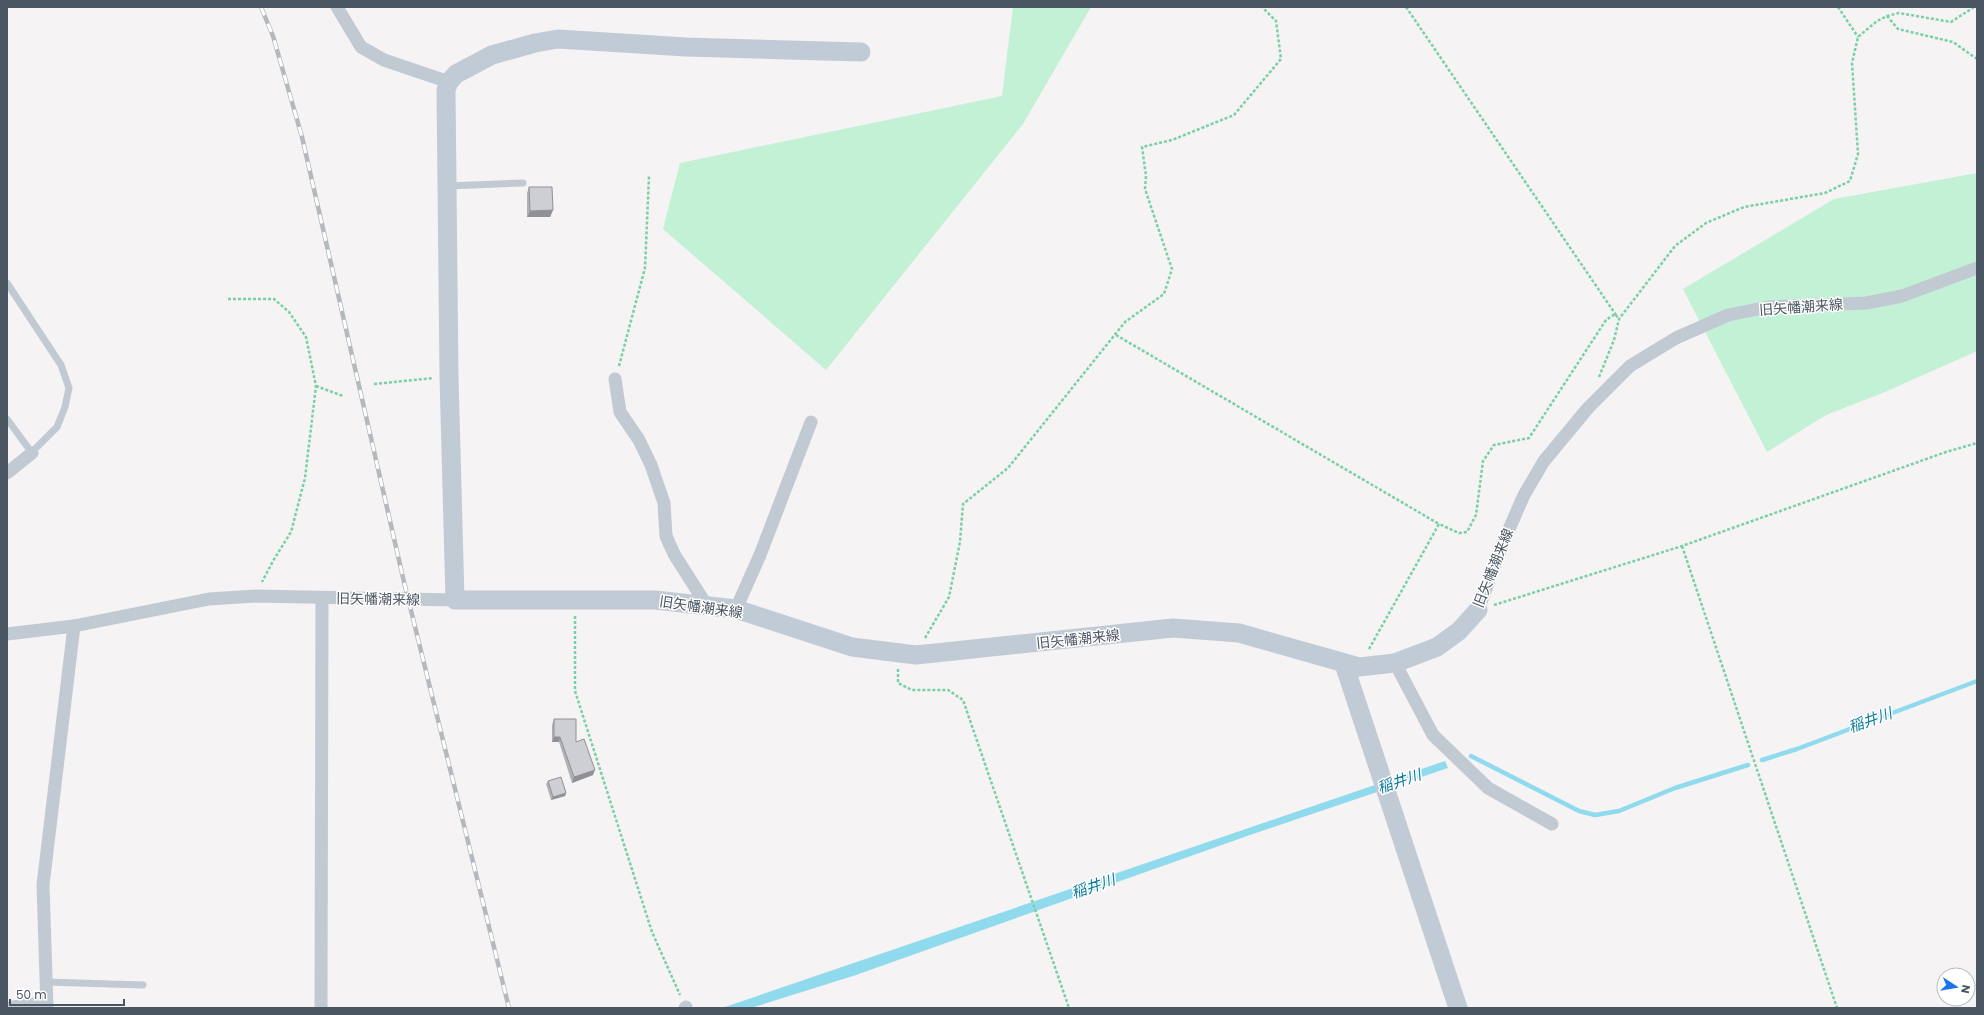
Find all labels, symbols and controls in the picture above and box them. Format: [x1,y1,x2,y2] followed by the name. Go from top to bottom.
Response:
[1758,294,1844,320] street label: 旧矢幡潮来線
[1468,525,1518,611] street label: 旧矢幡潮来線
[336,588,420,610] street label: 旧矢幡潮来線
[658,591,744,623] street label: 旧矢幡潮来線
[1035,625,1121,653] street label: 旧矢幡潮来線
[1845,702,1897,738] water label: 稲井川
[1374,763,1426,798] water label: 稲井川
[1068,868,1120,903] water label: 稲井川
[1936,967,1976,1007] north arrow
[10,981,124,1007] scale bar
[1957,983,1974,995] text: N
[16,986,47,1003] text: 50 m

